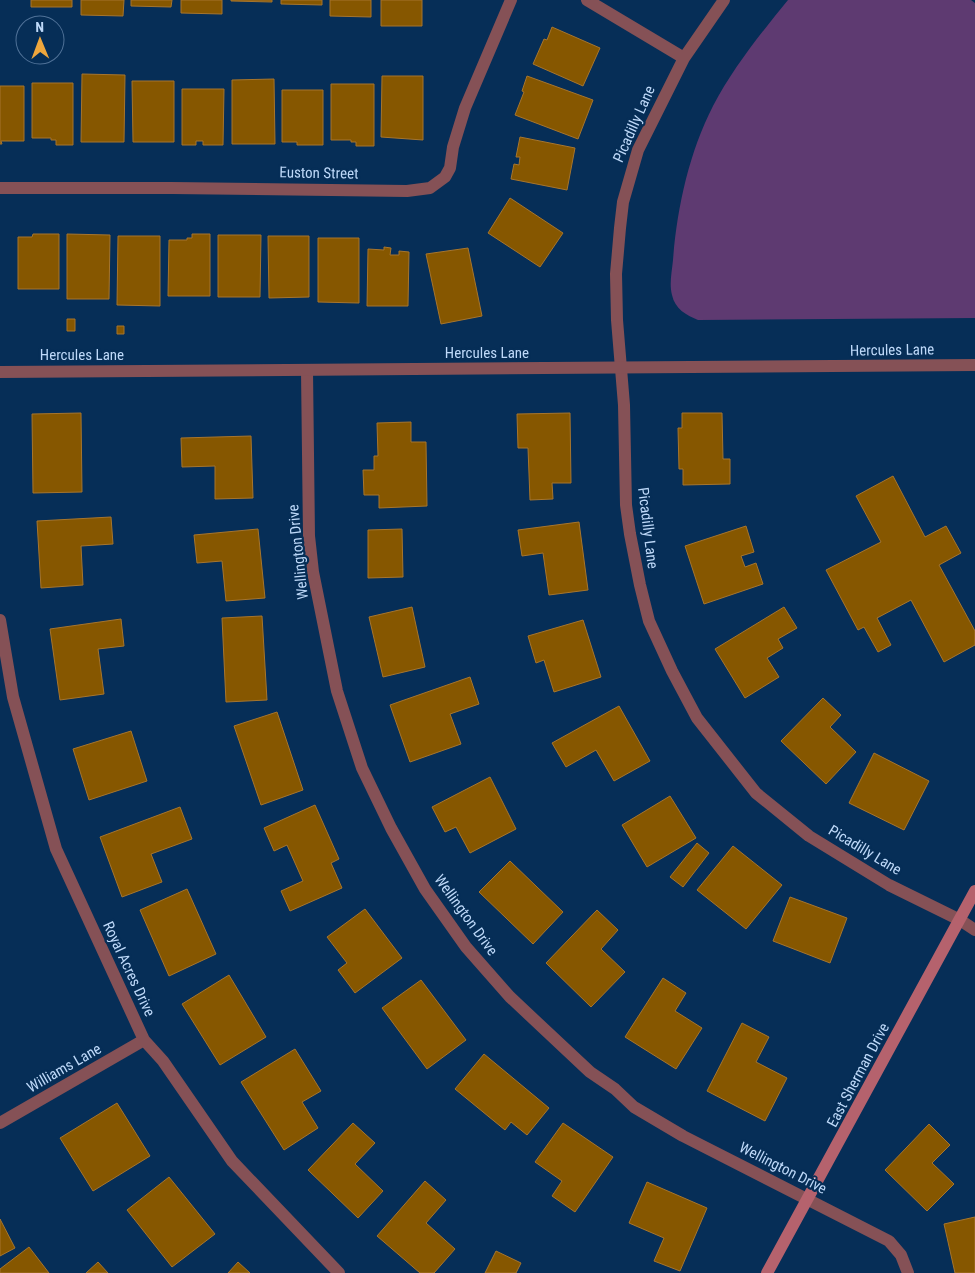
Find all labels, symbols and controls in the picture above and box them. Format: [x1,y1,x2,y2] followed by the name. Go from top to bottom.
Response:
[15,15,65,65] north arrow
[35,19,44,35] text: N
[609,83,659,165] street label: Picadilly Lane
[279,163,359,183] street label: Euston Street
[850,340,934,360] street label: Hercules Lane
[445,344,529,362] street label: Hercules Lane
[40,346,124,364] street label: Hercules Lane
[634,486,662,570] street label: Picadilly Lane
[284,503,312,601] street label: Wellington Drive
[825,821,905,879] street label: Picadilly Lane
[431,871,501,959] street label: Wellington Drive
[99,919,159,1019] street label: Royal Acres Drive
[823,1020,893,1130] street label: East Sherman Drive
[24,1040,104,1096] street label: Williams Lane
[736,1138,830,1198] street label: Wellington Drive

